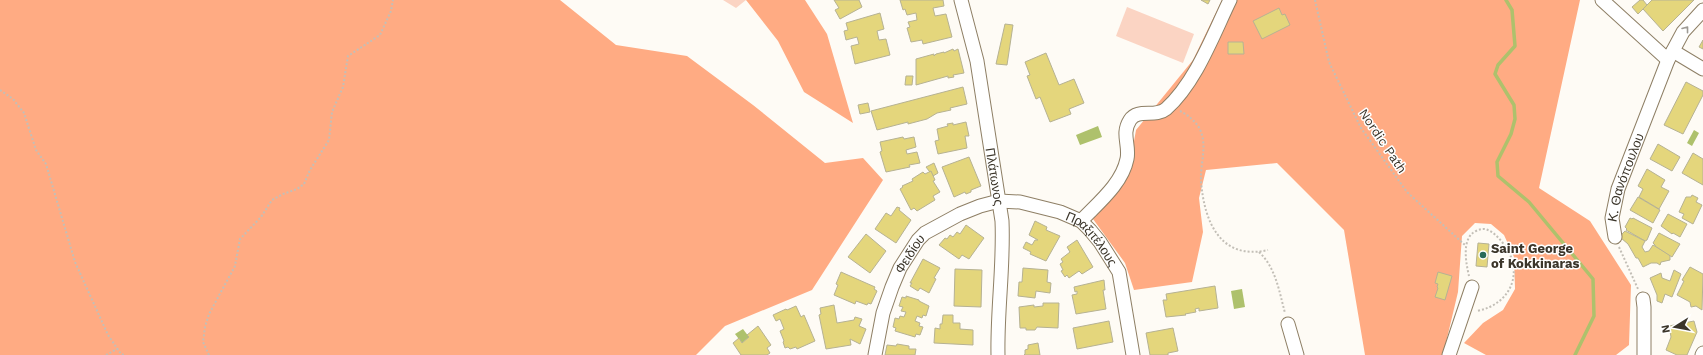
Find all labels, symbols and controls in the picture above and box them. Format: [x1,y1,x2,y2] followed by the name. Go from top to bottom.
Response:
[1681,27,1688,34] one-way arrow
[1356,106,1410,176] street label: Nordic Path
[1604,131,1646,223] street label: Κ. Θανόπουλου
[983,147,1007,207] street label: Πλάτωνος
[1064,208,1121,269] street label: Πραξιτέλους
[891,231,927,276] street label: Φειδίου
[1491,241,1579,271] place label: Saint George of Kokkinaras
[1478,250,1488,260] marker: Saint George of Kokkinaras
[1655,307,1695,347] north arrow
[1659,324,1673,334] text: N

